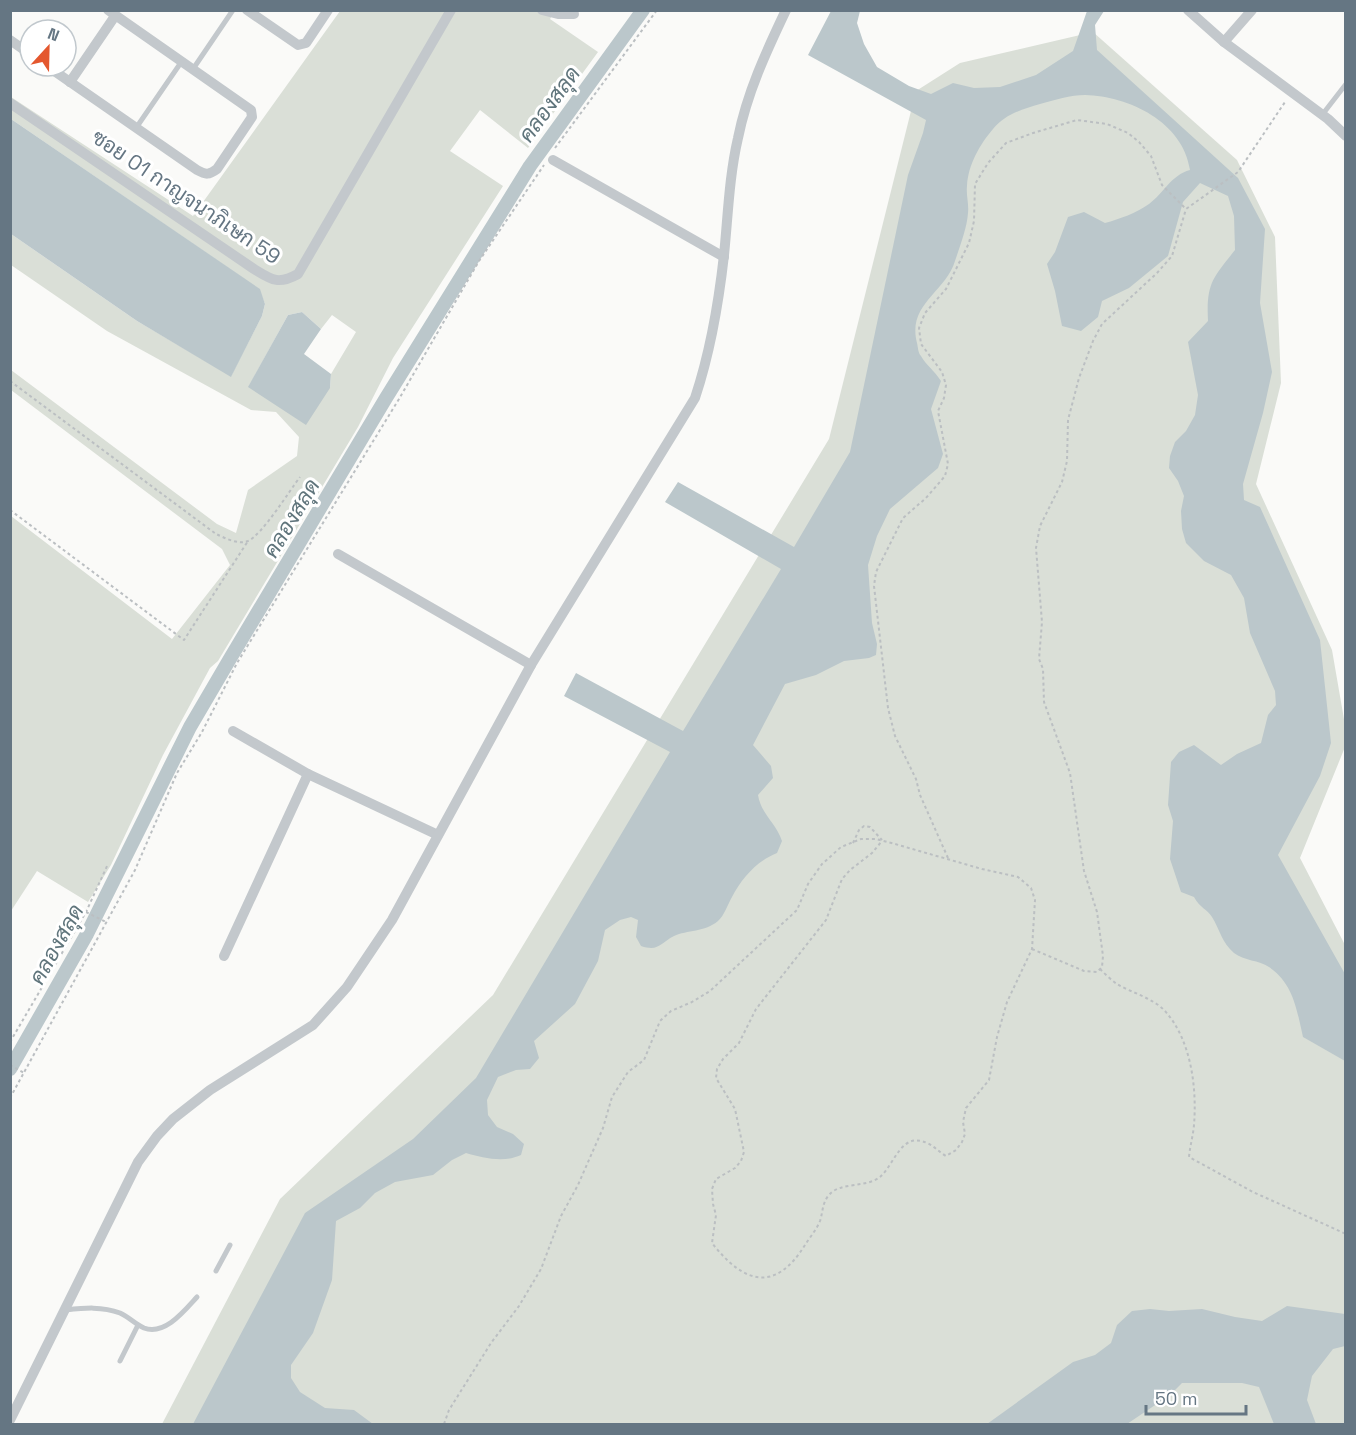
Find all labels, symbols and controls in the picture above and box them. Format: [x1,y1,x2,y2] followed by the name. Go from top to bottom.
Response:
[18,18,78,78] north arrow
[45,23,62,46] text: N
[512,60,588,149] water label: คลองสลุด
[87,123,286,270] street label: ซอย 01 กาญจนาภิเษก 59
[256,473,327,564] water label: คลองสลุด
[23,899,91,990] water label: คลองสลุด
[1146,1378,1246,1416] scale bar
[1155,1387,1197,1410] text: 50 m

